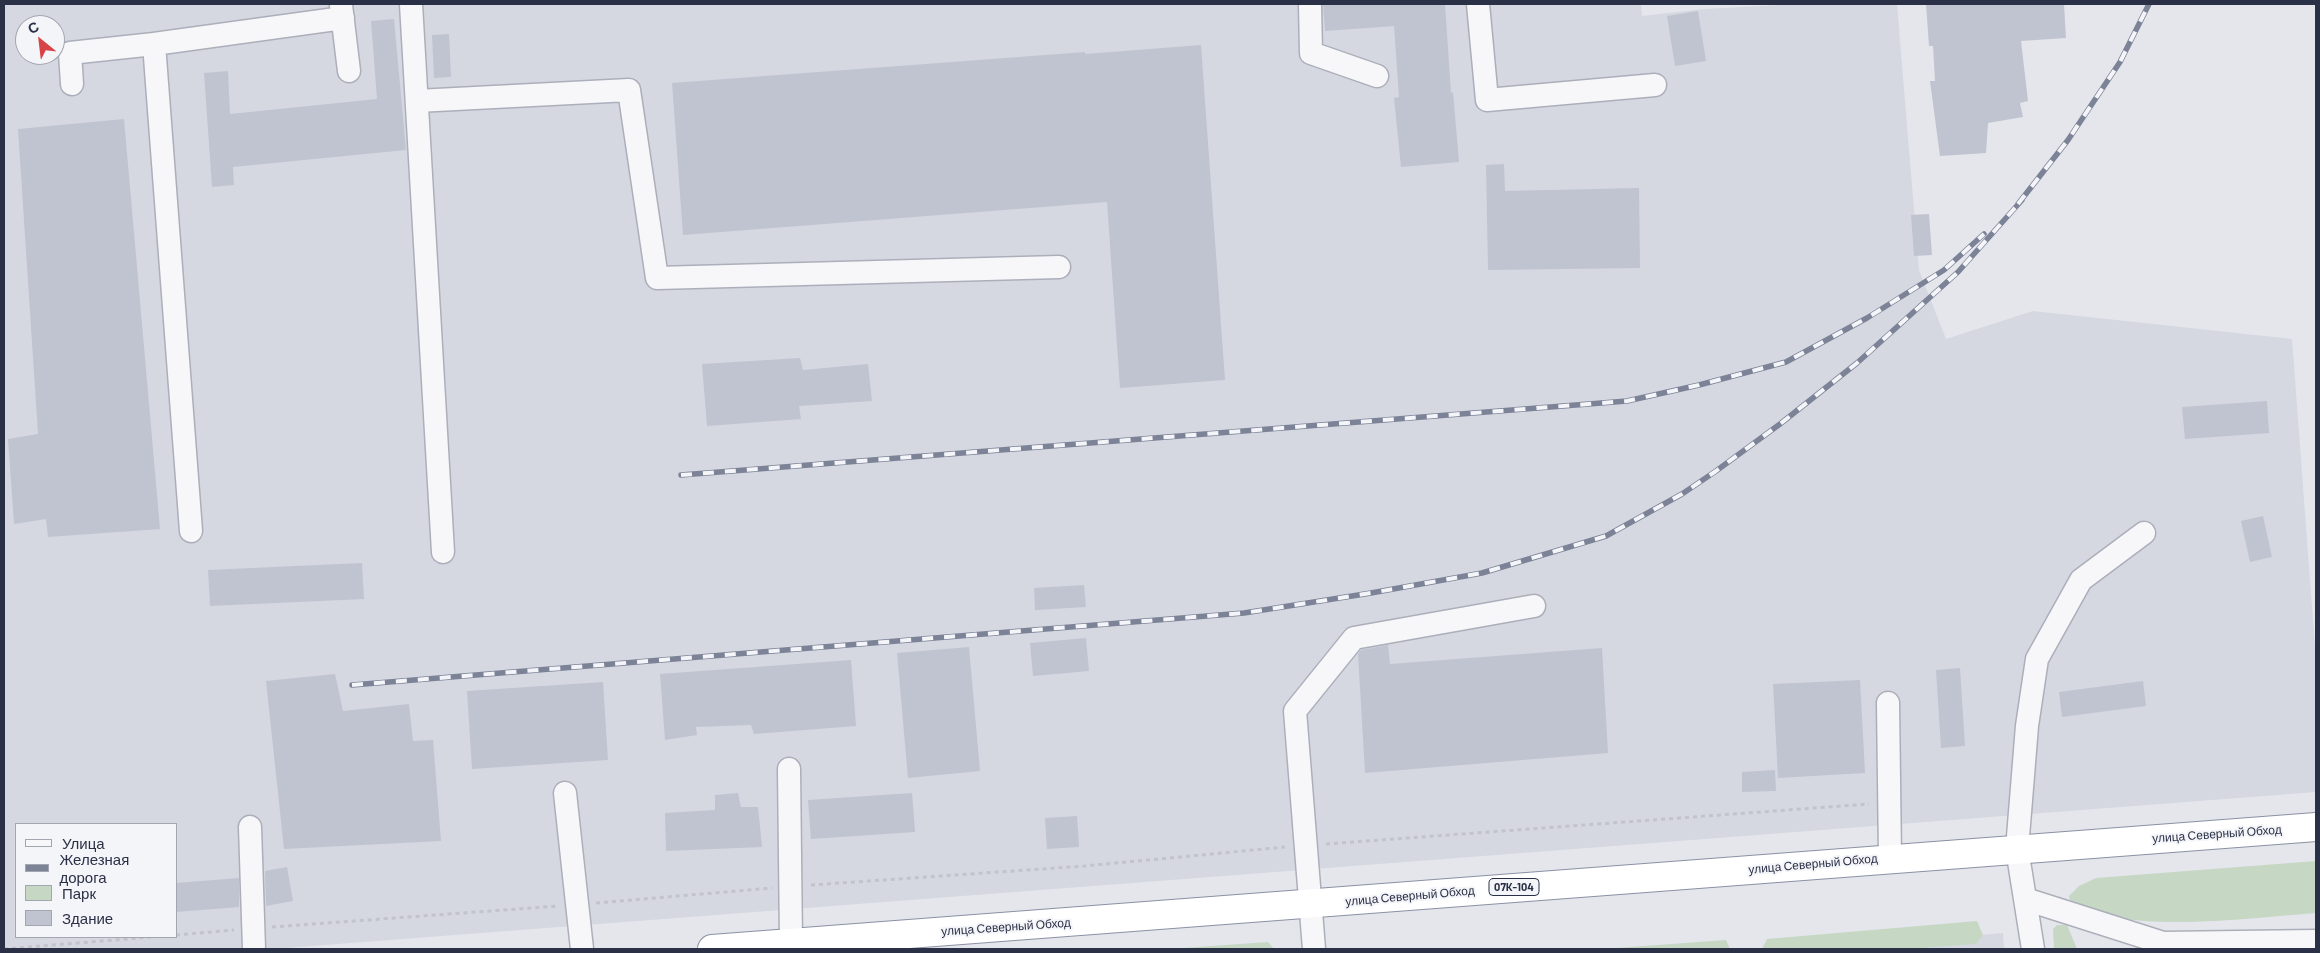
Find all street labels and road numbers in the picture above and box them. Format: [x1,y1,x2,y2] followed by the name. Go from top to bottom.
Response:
[2152,822,2282,846] street label: улица Северный Обход
[1748,851,1878,877] street label: улица Северный Обход
[1489,879,1539,896] road number: 07К-104
[1345,883,1475,909] street label: улица Северный Обход
[941,915,1071,939] street label: улица Северный Обход

